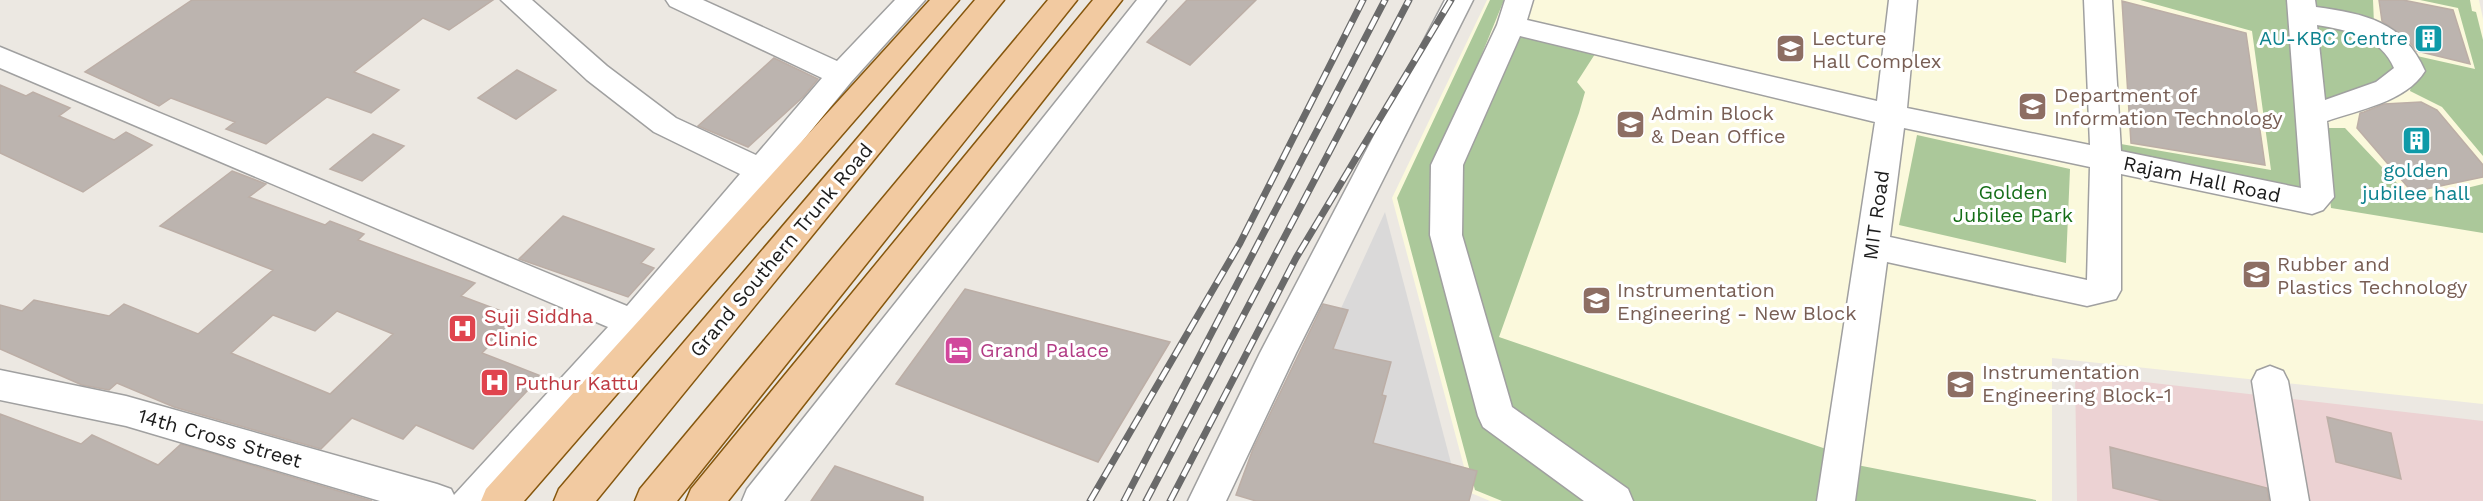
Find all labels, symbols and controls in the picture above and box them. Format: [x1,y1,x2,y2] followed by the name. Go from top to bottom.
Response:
[2413,22,2445,54] building icon: AU-KBC Centre
[1812,26,1942,73] place label: Lecture Hall Complex
[2259,26,2408,50] place label: AU-KBC Centre
[1775,33,1807,65] school or university icon: Lecture Hall Complex
[2054,83,2283,130] place label: Department of Information Technology
[2017,90,2049,122] school or university icon: Department of Information Technology
[1651,101,1786,148] place label: Admin Block & Dean Office
[1614,109,1646,141] school or university icon: Admin Block & Dean Office
[2400,124,2432,156] building icon: golden jubilee hall
[684,138,878,362] street label: Grand Southern Trunk Road
[2121,151,2283,207] street label: Rajam Hall Road
[2360,158,2470,205] place label: golden jubilee hall
[1858,169,1894,261] street label: MIT Road
[1953,180,2073,227] park label: Golden Jubilee Park
[2277,252,2468,299] place label: Rubber and Plastics Technology
[2240,259,2272,291] school or university icon: Rubber and Plastics Technology
[1617,278,1857,325] place label: Instrumentation Engineering - New Block
[1580,285,1612,317] school or university icon: Instrumentation Engineering - New Block
[484,304,593,351] place label: Suji Siddha Clinic
[447,312,479,344] hospital icon: Suji Siddha Clinic
[943,334,975,366] hotel icon: Grand Palace
[980,338,1109,362] place label: Grand Palace
[1982,360,2172,407] place label: Instrumentation Engineering Block-1
[478,367,510,399] hospital icon: Puthur Kattu
[1945,368,1977,400] school or university icon: Instrumentation Engineering Block-1
[515,371,639,395] place label: Puthur Kattu
[135,403,305,473] street label: 14th Cross Street

